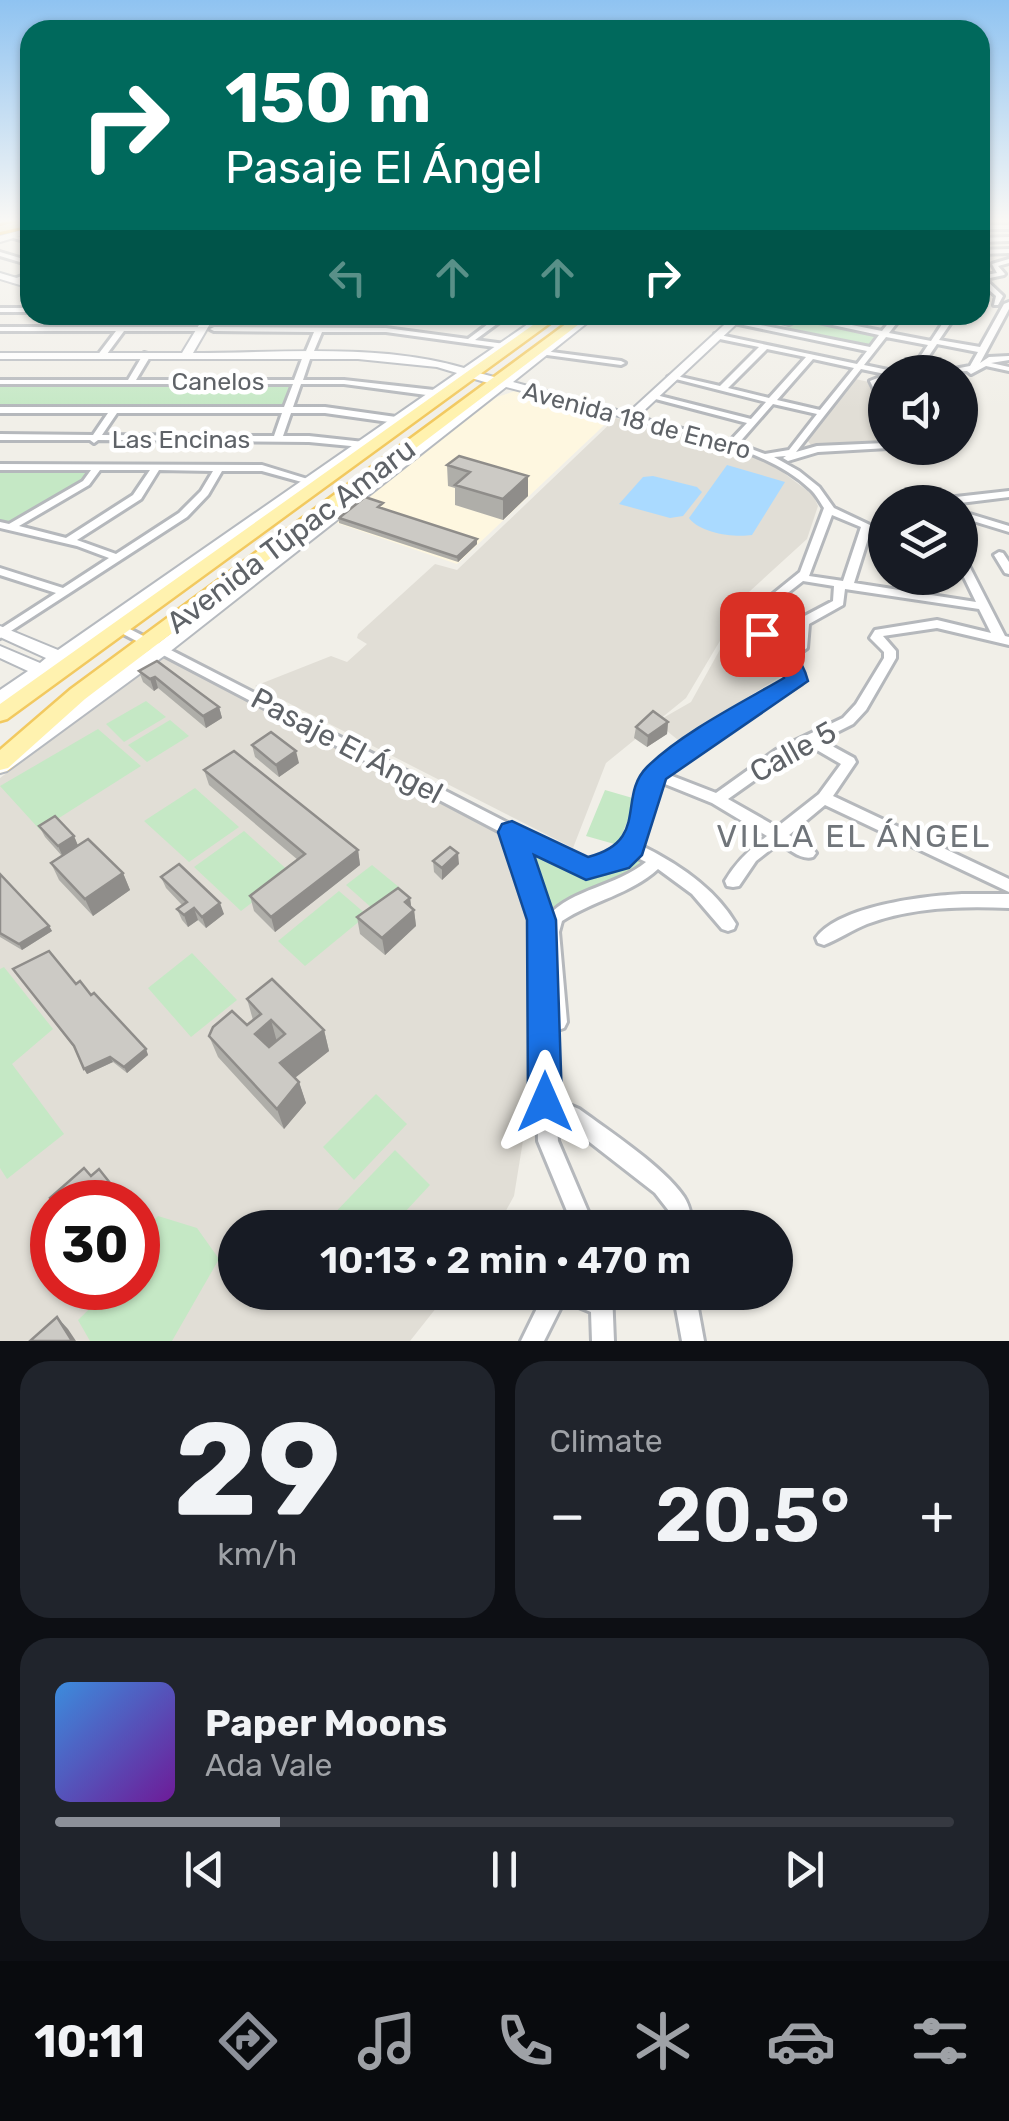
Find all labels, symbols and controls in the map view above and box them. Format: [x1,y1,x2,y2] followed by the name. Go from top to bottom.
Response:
[225,57,432,140] text: 150 m
[60,60,190,190] icon: right
[225,141,543,194] text: Pasaje El Ángel
[320,250,375,305] icon: left
[425,250,480,305] icon: ahead
[530,250,585,305] icon: ahead
[635,250,690,305] icon: right
[868,355,978,595] map controls
[868,355,978,465] button: sound
[172,367,264,396] street label: Canelos
[520,376,754,465] street label: Avenida 18 de Enero
[112,425,250,454] street label: Las Encinas
[160,431,422,641] street label: Avenida Túpac Amaru
[868,485,978,595] button: layers
[720,592,805,677] pin
[735,607,790,662] icon: arrive
[245,680,449,812] street label: Pasaje El Ángel
[744,714,842,790] street label: Calle 5
[716,817,992,855] district label: VILLA EL ÁNGEL
[493,1050,597,1154] position arrow
[30,1180,160,1310] speed limit sign: 30
[320,1237,691,1283] text: 10:13 · 2 min · 470 m
[173,1392,341,1547] text: 29
[550,1422,663,1460] text: Climate
[655,1471,850,1560] text: 20.5°
[550,1483,585,1548] text: −
[920,1483,954,1548] text: +
[217,1535,297,1573] text: km/h
[205,1700,447,1746] text: Paper Moons
[205,1746,332,1784] text: Ada Vale
[177,1842,232,1897] icon: previous
[477,1842,532,1897] icon: pause
[777,1842,832,1897] icon: next
[213,2006,283,2076] icon: directions
[352,2006,422,2076] icon: music
[490,2006,560,2076] icon: phone
[628,2006,698,2076] icon: climate
[766,2006,836,2076] icon: car
[905,2006,975,2076] icon: filters
[34,2015,145,2068] text: 10:11

